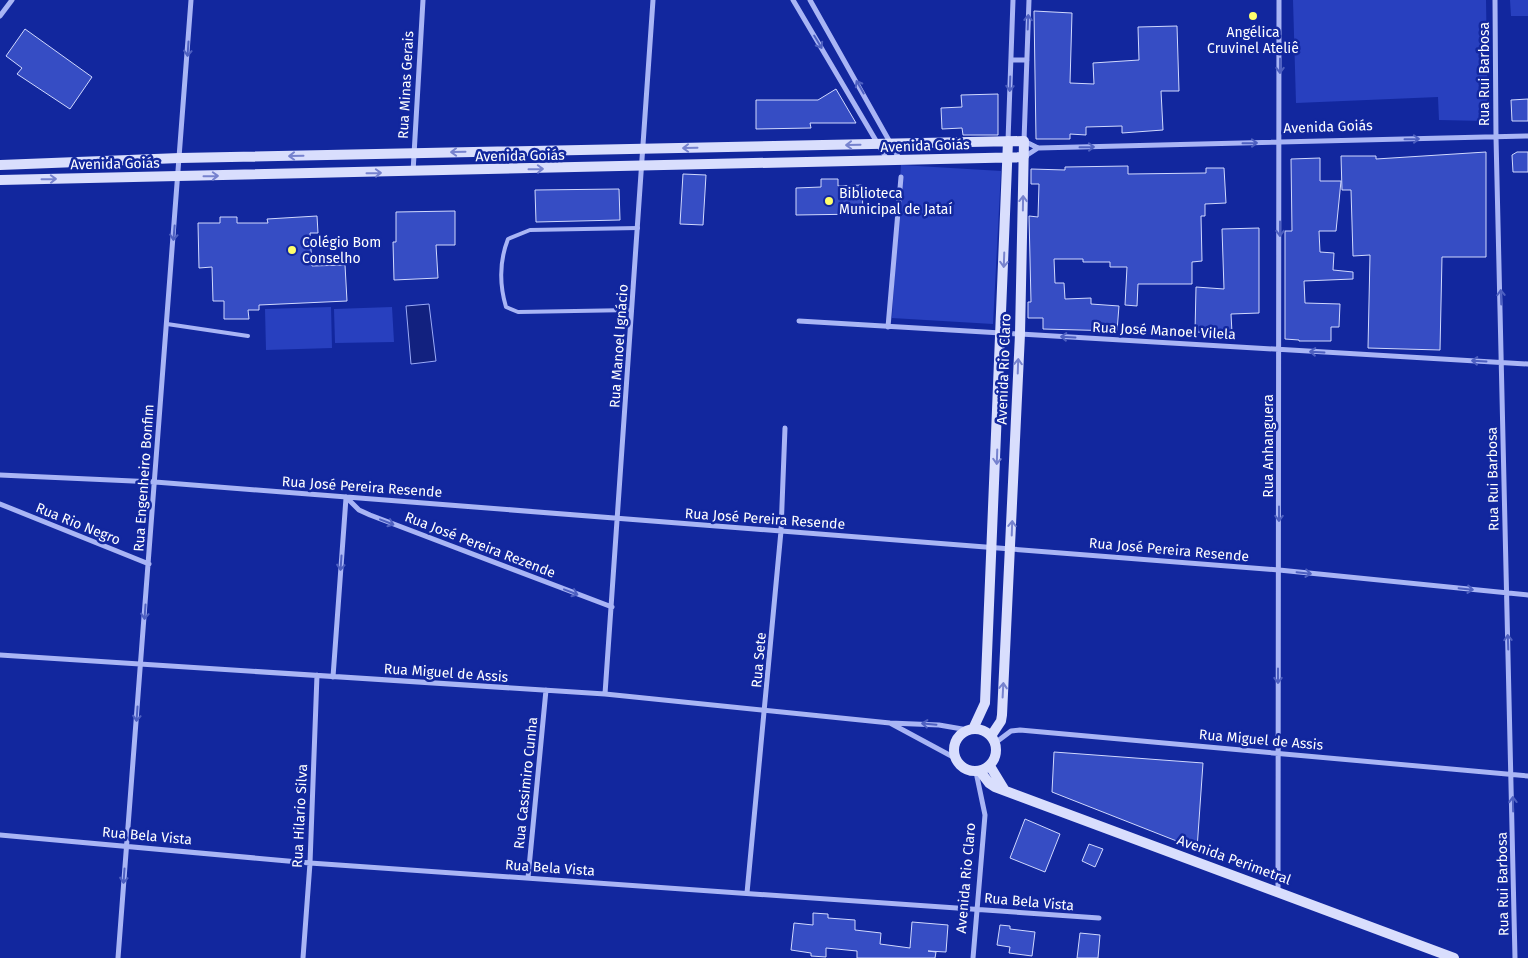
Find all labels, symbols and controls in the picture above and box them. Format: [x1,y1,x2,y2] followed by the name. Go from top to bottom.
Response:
[1247,10,1259,22] marker: Angélica Cruvinel Ateliê
[1023,15,1033,31] one-way arrow
[1476,22,1493,126] street label: Rua Rui Barbosa
[1207,24,1299,57] place label: Angélica Cruvinel Ateliê
[395,30,417,139] street label: Rua Minas Gerais
[813,34,823,48] one-way arrow
[183,40,192,56] one-way arrow
[1275,58,1285,74] one-way arrow
[1006,75,1015,91] one-way arrow
[855,81,865,95] one-way arrow
[1283,117,1373,137] street label: Avenida Goiás
[1404,134,1420,144] one-way arrow
[880,136,970,156] street label: Avenida Goiás
[1241,138,1257,148] one-way arrow
[845,140,862,150] one-way arrow
[1078,142,1095,152] one-way arrow
[683,143,699,153] one-way arrow
[475,147,565,165] street label: Avenida Goiás
[450,148,466,157] one-way arrow
[288,151,304,160] one-way arrow
[70,155,160,173] street label: Avenida Goiás
[528,165,544,174] one-way arrow
[365,168,381,178] one-way arrow
[202,171,219,181] one-way arrow
[40,174,56,184] one-way arrow
[839,185,952,218] place label: Biblioteca Municipal de Jataí
[823,195,835,207] marker: Biblioteca Municipal de Jataí
[1018,196,1027,212] one-way arrow
[1275,220,1285,236] one-way arrow
[169,225,179,241] one-way arrow
[302,234,381,267] place label: Colégio Bom Conselho
[286,244,298,256] marker: Colégio Bom Conselho
[1000,252,1009,268] one-way arrow
[606,283,632,409] street label: Rua Manoel Ignácio
[1496,289,1505,305] one-way arrow
[994,313,1014,425] street label: Avenida Rio Claro
[1092,319,1236,343] street label: Rua José Manoel Vilela
[1060,333,1076,342] one-way arrow
[1309,347,1325,356] one-way arrow
[1472,357,1488,366] one-way arrow
[1014,358,1023,374] one-way arrow
[1260,394,1277,498] street label: Rua Anhanguera
[130,404,158,552] street label: Rua Engenheiro Bonfim
[1484,427,1502,531] street label: Rua Rui Barbosa
[992,449,1001,465] one-way arrow
[281,473,443,501] street label: Rua José Pereira Resende
[33,499,123,549] street label: Rua Rio Negro
[684,505,846,533] street label: Rua José Pereira Resende
[1274,505,1284,521] one-way arrow
[402,508,558,582] street label: Rua José Pereira Rezende
[379,518,394,527] one-way arrow
[1007,520,1017,536] one-way arrow
[1088,535,1250,565] street label: Rua José Pereira Resende
[337,555,346,571] one-way arrow
[1296,568,1312,578] one-way arrow
[1457,584,1473,594] one-way arrow
[563,588,579,597] one-way arrow
[140,604,150,620] one-way arrow
[748,632,770,688] street label: Rua Sete
[1503,634,1513,650] one-way arrow
[383,660,509,686] street label: Rua Miguel de Assis
[1273,668,1283,684] one-way arrow
[999,683,1008,699] one-way arrow
[132,706,142,722] one-way arrow
[511,716,541,850] street label: Rua Cassimiro Cunha
[921,719,937,729] one-way arrow
[1198,726,1324,754] street label: Rua Miguel de Assis
[289,764,311,868] street label: Rua Hilario Silva
[1508,797,1518,813] one-way arrow
[953,822,979,934] street label: Avenida Rio Claro
[101,824,193,848] street label: Rua Bela Vista
[1175,831,1293,889] street label: Avenida Perimetral
[1494,832,1512,936] street label: Rua Rui Barbosa
[504,856,596,880] street label: Rua Bela Vista
[120,868,129,884] one-way arrow
[983,890,1075,914] street label: Rua Bela Vista

